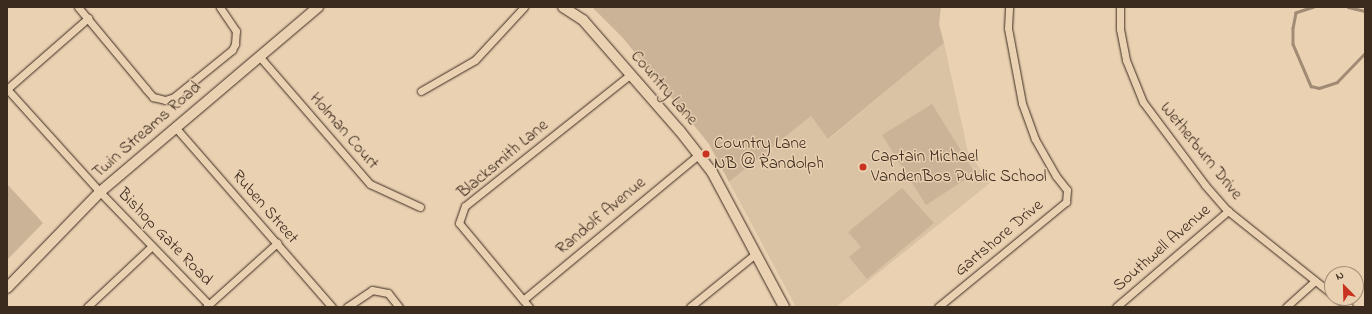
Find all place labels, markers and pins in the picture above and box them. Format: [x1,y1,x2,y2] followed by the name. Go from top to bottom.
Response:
[714,134,824,174] place label: Country Lane NB @ Randolph
[871,147,1047,187] place label: Captain Michael VandenBos Public School
[701,149,711,159] marker: Country Lane NB @ Randolph
[858,162,868,172] marker: Captain Michael VandenBos Public School

